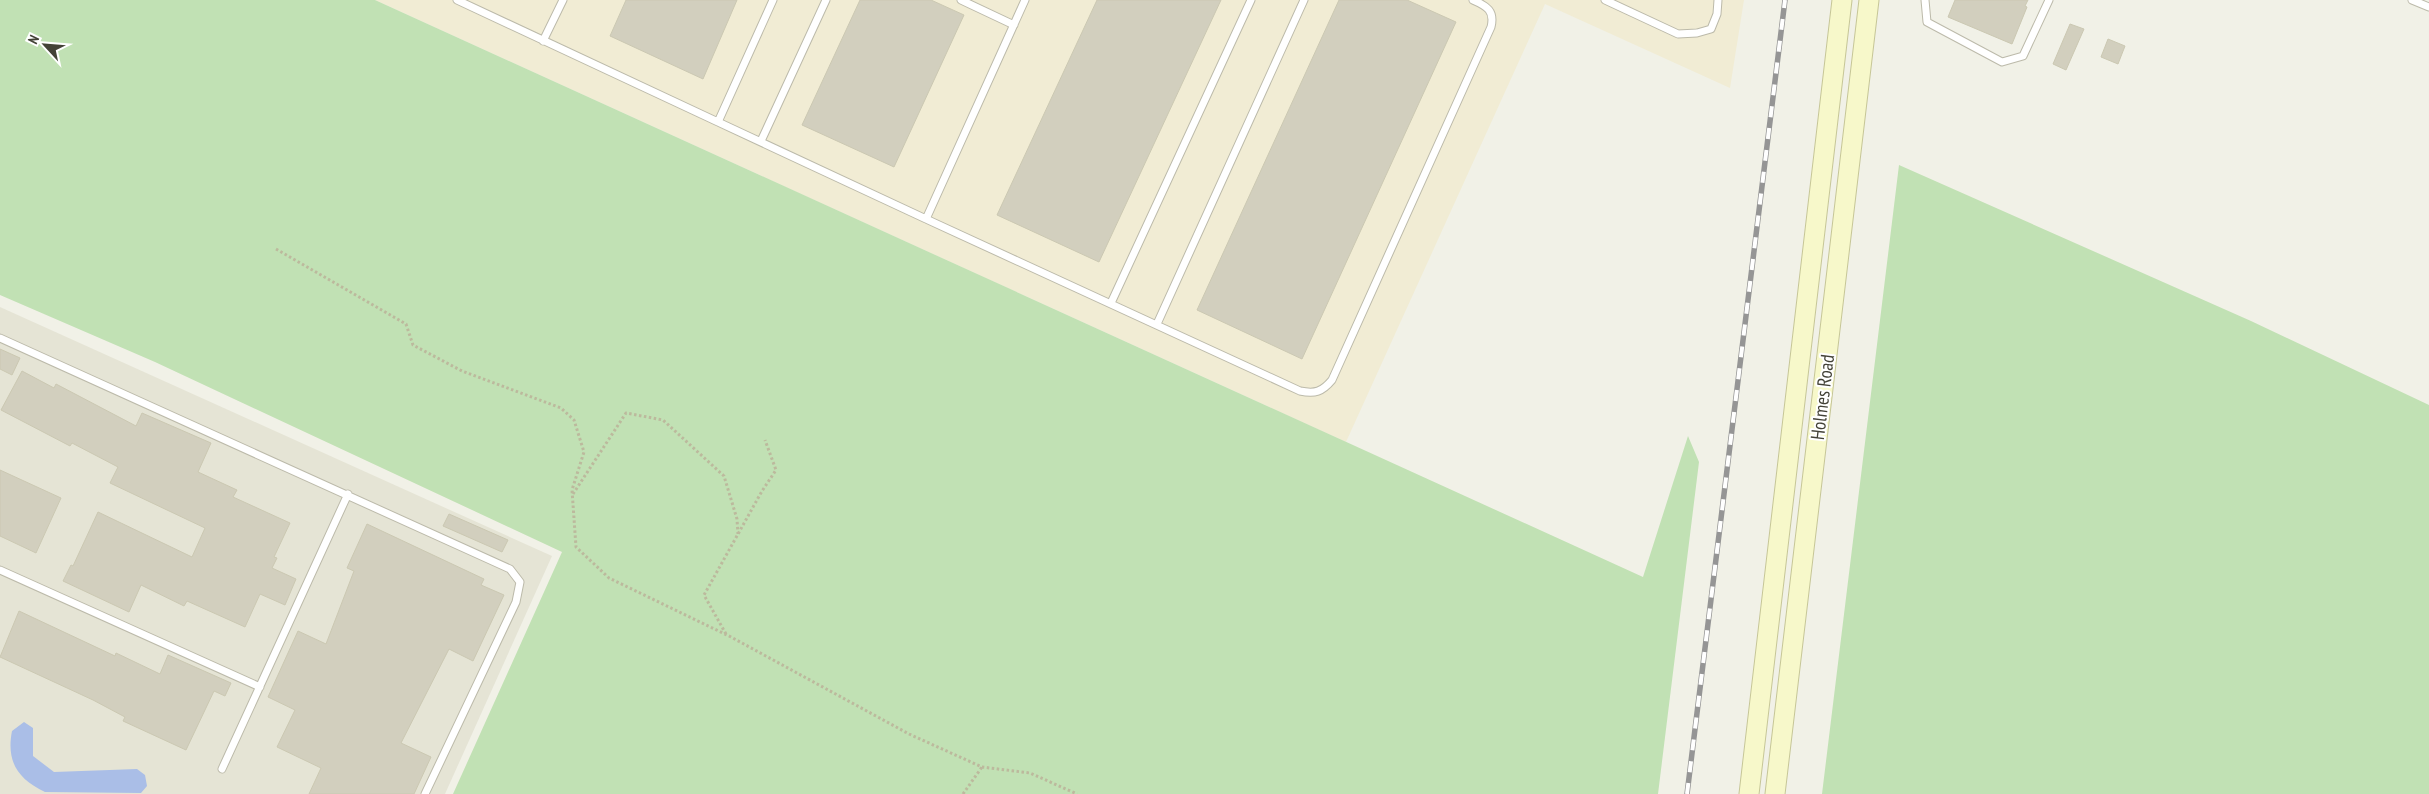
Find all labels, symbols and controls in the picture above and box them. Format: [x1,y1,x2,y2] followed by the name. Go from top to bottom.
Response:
[20,20,70,70] north arrow
[24,32,43,47] text: N
[1805,353,1839,441] street label: Holmes Road

